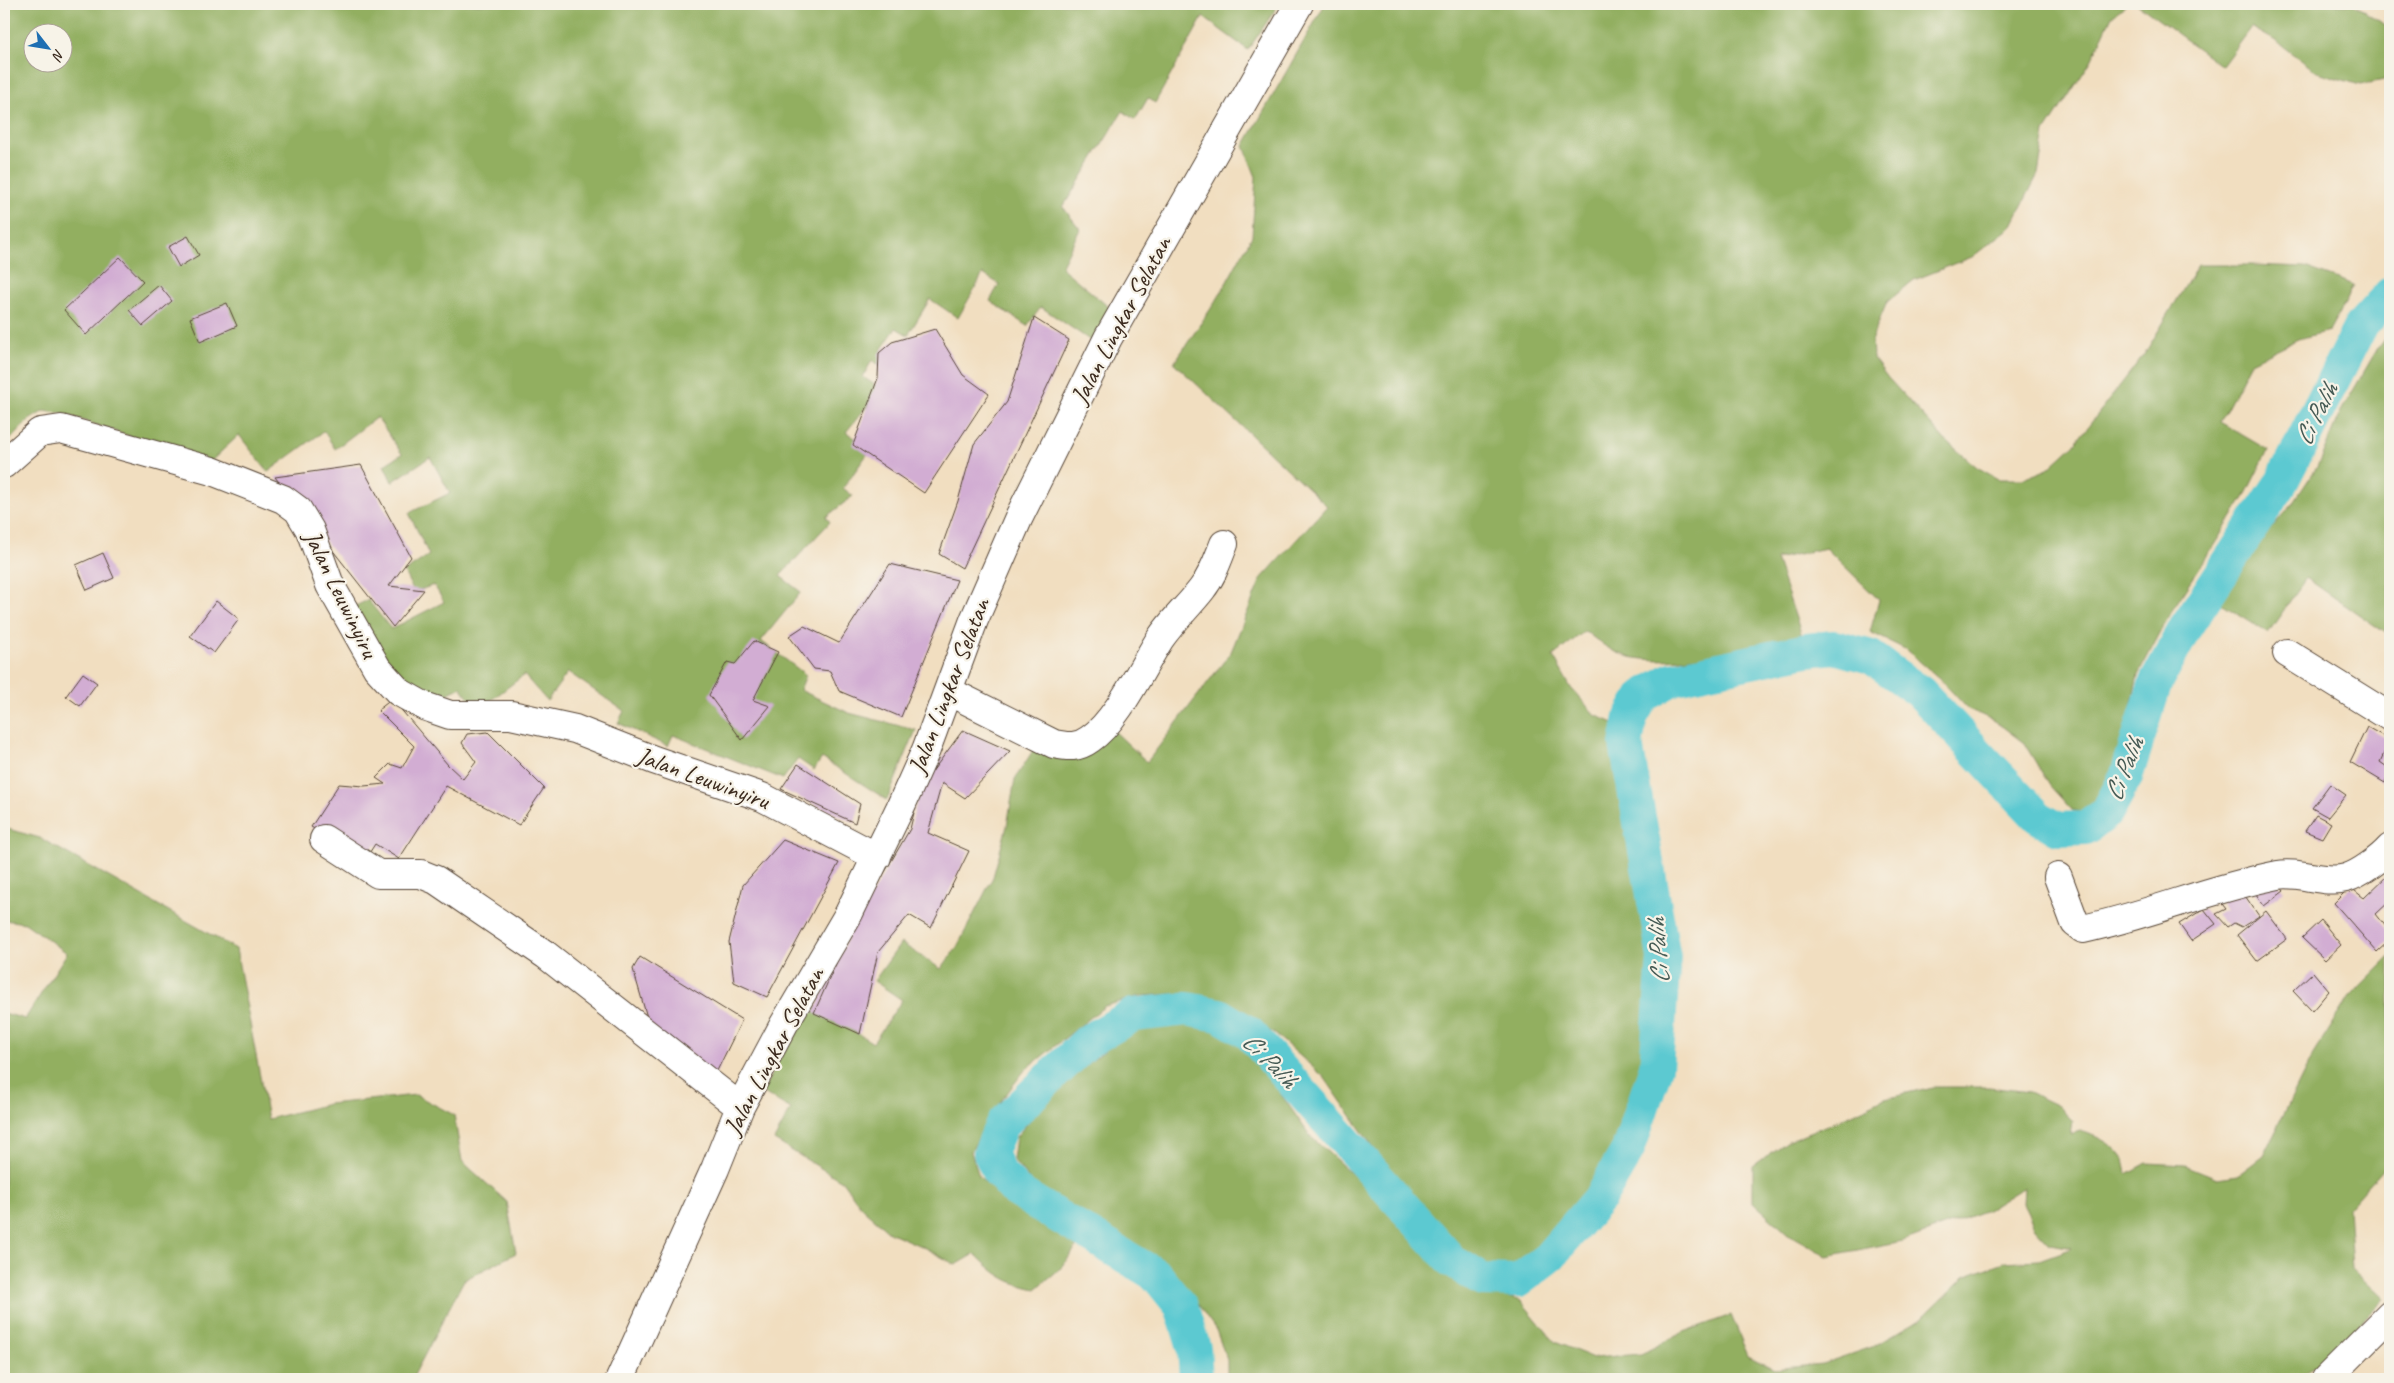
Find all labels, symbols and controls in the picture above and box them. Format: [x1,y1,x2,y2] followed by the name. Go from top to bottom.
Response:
[22,22,72,72] north arrow
[48,46,68,65] text: N
[1063,229,1180,410] street label: Jalan Lingkar Selatan
[2286,375,2347,451] water label: Ci Palih
[296,524,386,665] street label: Jalan Leuwinyiru
[900,592,998,779] street label: Jalan Lingkar Selatan
[2096,730,2152,806] water label: Ci Palih
[632,739,775,817] street label: Jalan Leuwinyiru
[1639,915,1677,985] water label: Ci Palih
[716,960,833,1141] street label: Jalan Lingkar Selatan
[1235,1025,1306,1097] water label: Ci Palih

